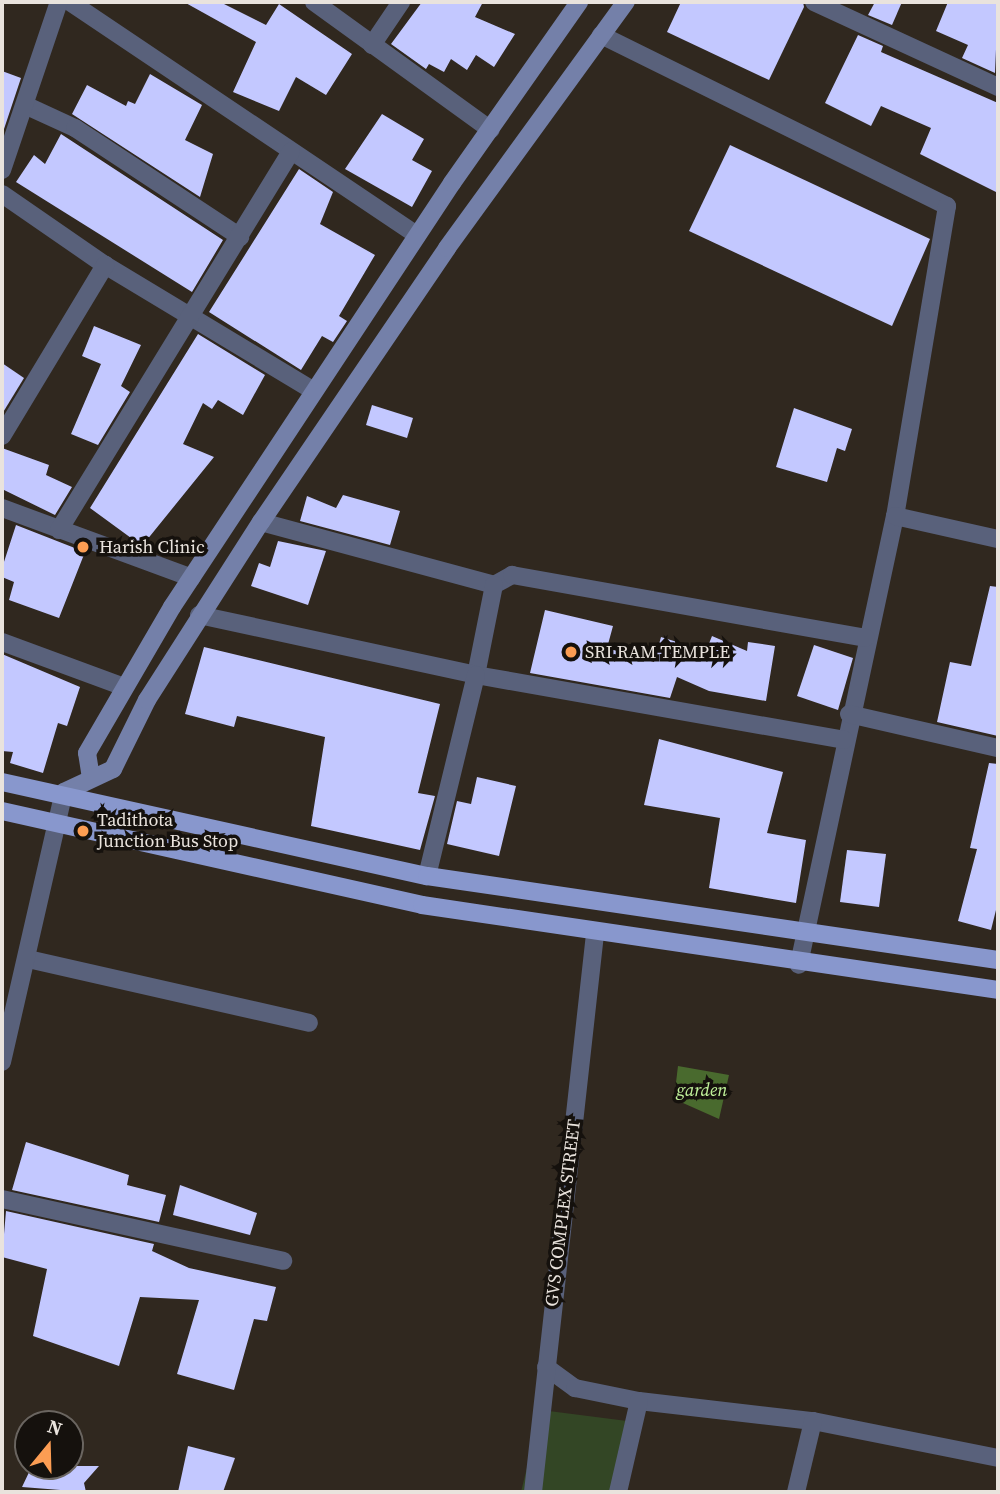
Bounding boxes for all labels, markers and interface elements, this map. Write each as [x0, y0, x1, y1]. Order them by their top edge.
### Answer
place label: Harish Clinic [99, 536, 205, 558]
marker: Harish Clinic [73, 537, 93, 557]
place label: SRI RAM TEMPLE [585, 641, 730, 663]
marker: SRI RAM TEMPLE [563, 644, 579, 660]
place label: Tadithota Junction Bus Stop [97, 810, 238, 852]
marker: Tadithota Junction Bus Stop [75, 823, 91, 839]
park label: garden [677, 1079, 727, 1101]
street label: GVS COMPLEX STREET [541, 1118, 585, 1308]
north arrow [14, 1410, 84, 1480]
text: N [44, 1412, 66, 1442]

